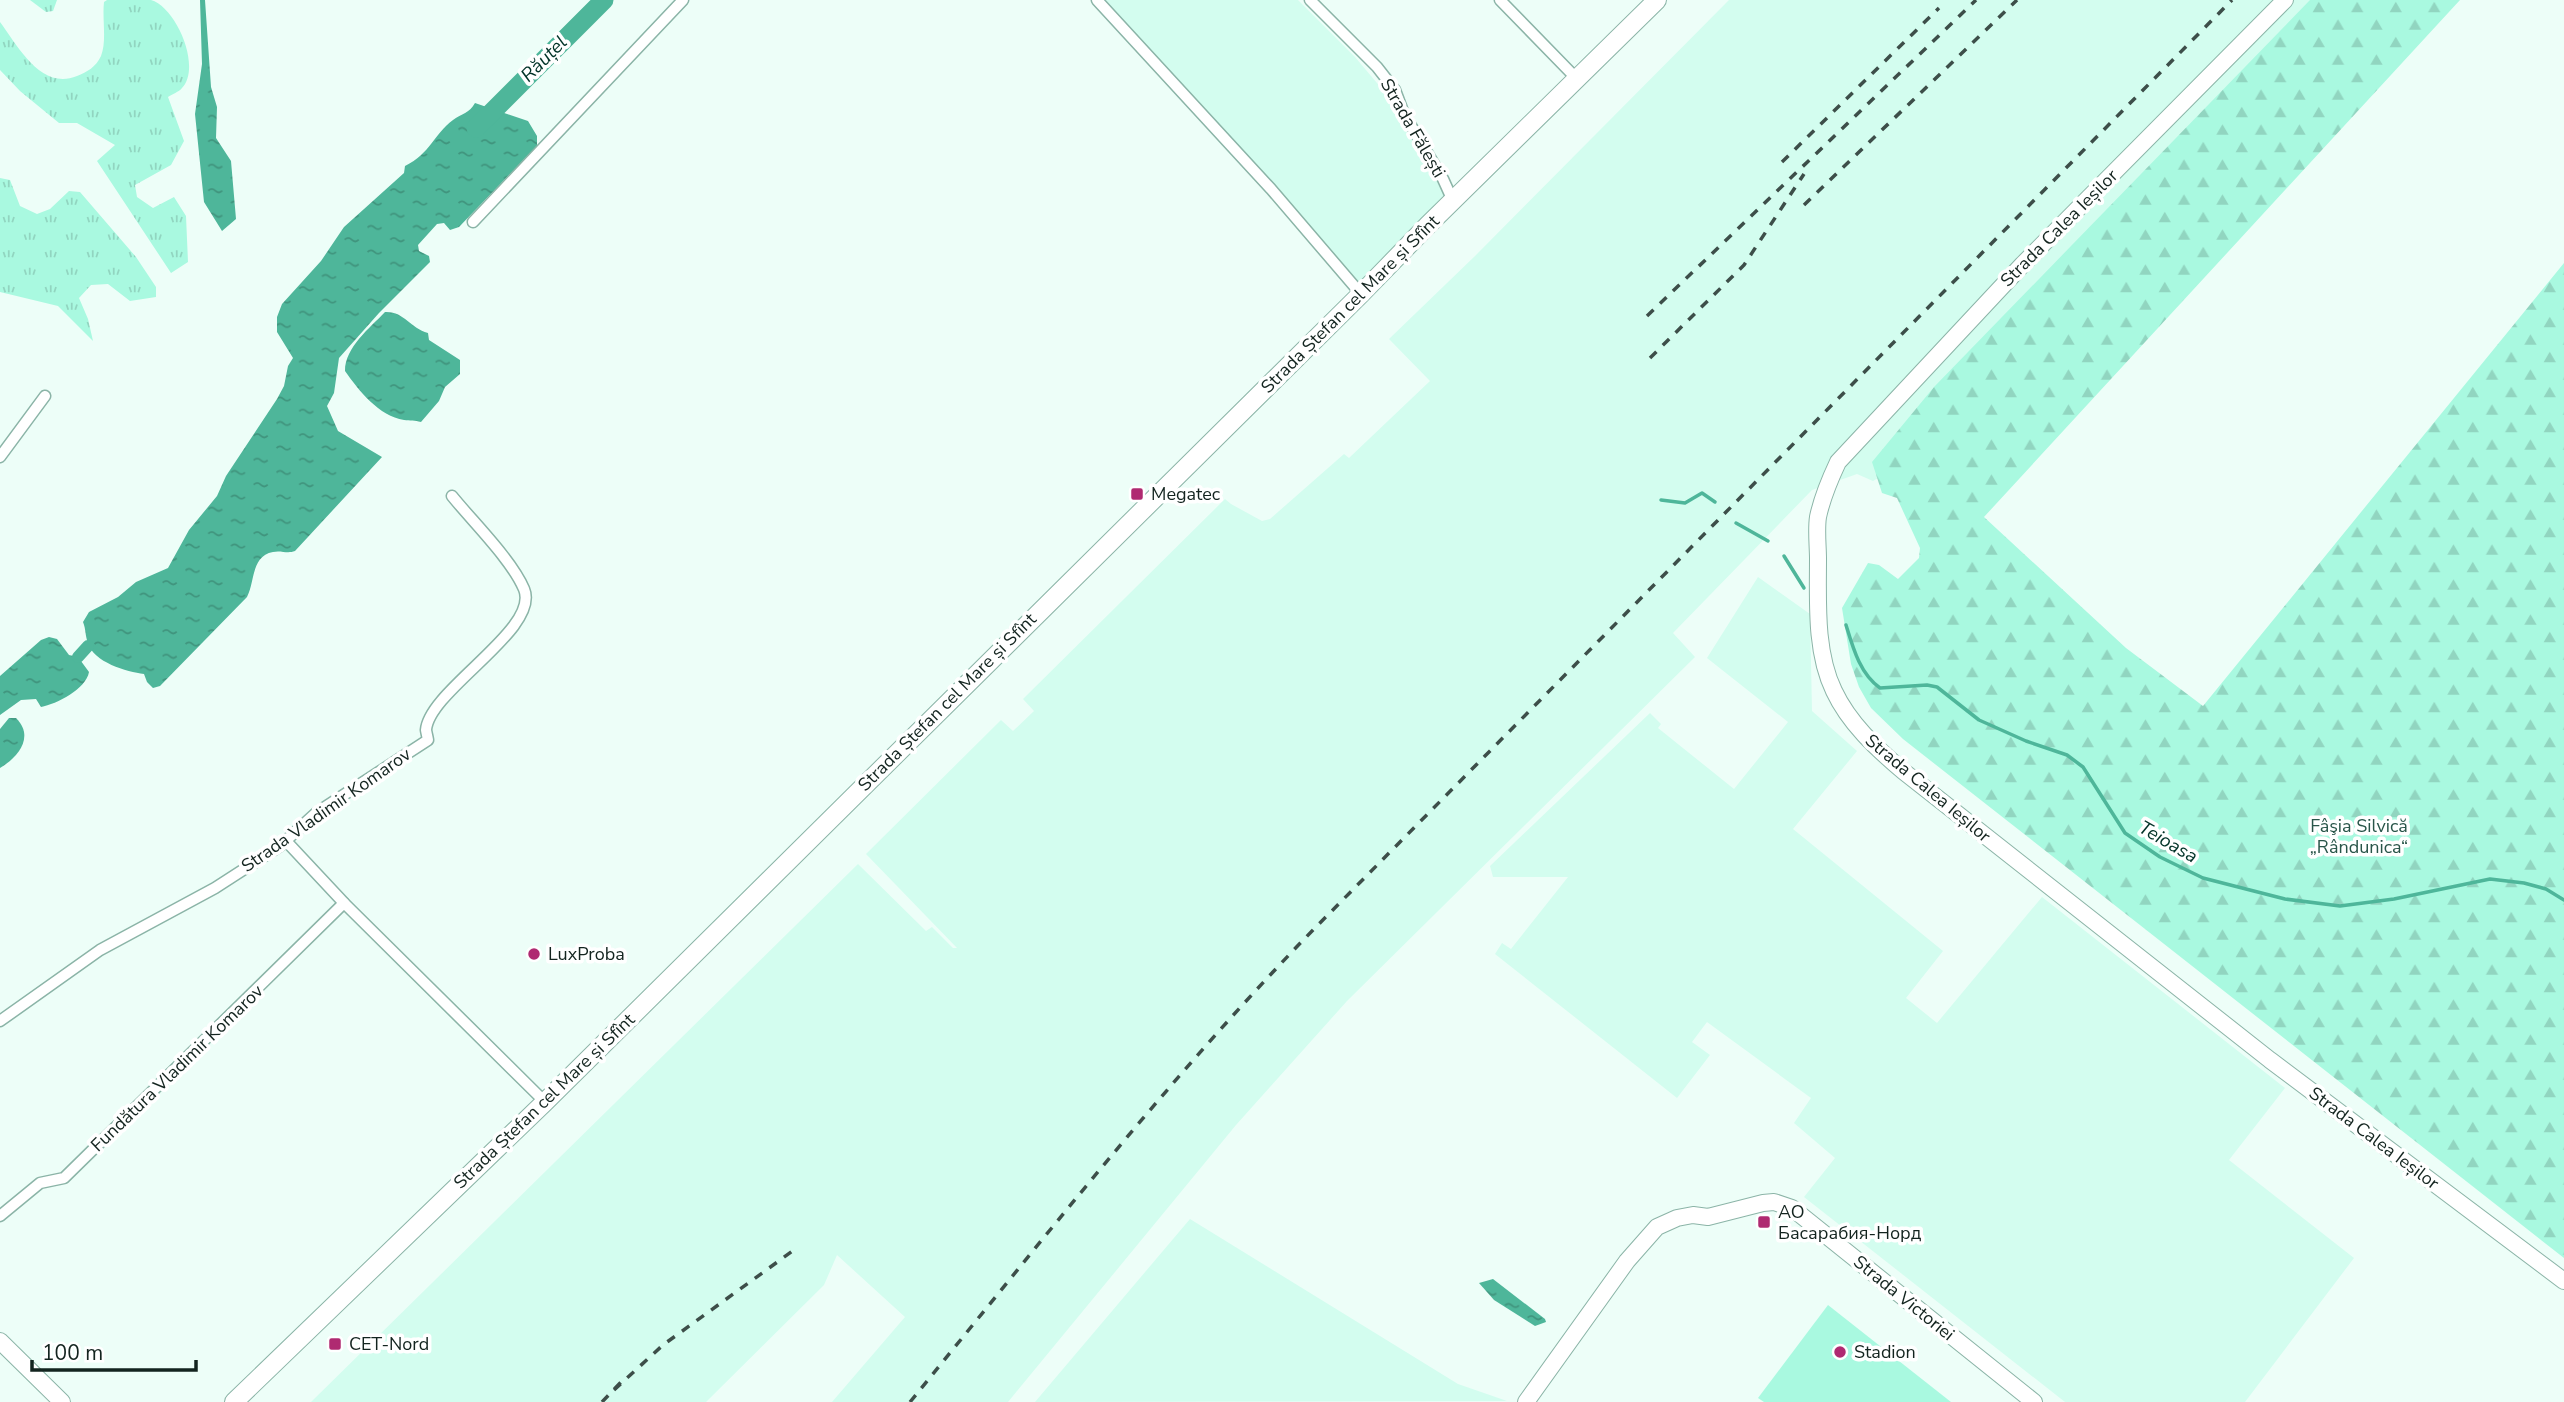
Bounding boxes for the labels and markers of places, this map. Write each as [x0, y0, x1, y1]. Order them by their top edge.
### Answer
place label: Megatec [1151, 482, 1220, 506]
marker: Megatec [1129, 486, 1145, 502]
place label: LuxProba [548, 942, 625, 966]
marker: LuxProba [526, 946, 542, 962]
place label: АО Басарабия-Норд [1778, 1200, 1922, 1245]
marker: АО Басарабия-Норд [1756, 1214, 1772, 1230]
place label: CET-Nord [349, 1332, 429, 1356]
marker: CET-Nord [327, 1336, 343, 1352]
place label: Stadion [1854, 1340, 1916, 1364]
marker: Stadion [1832, 1344, 1848, 1360]

